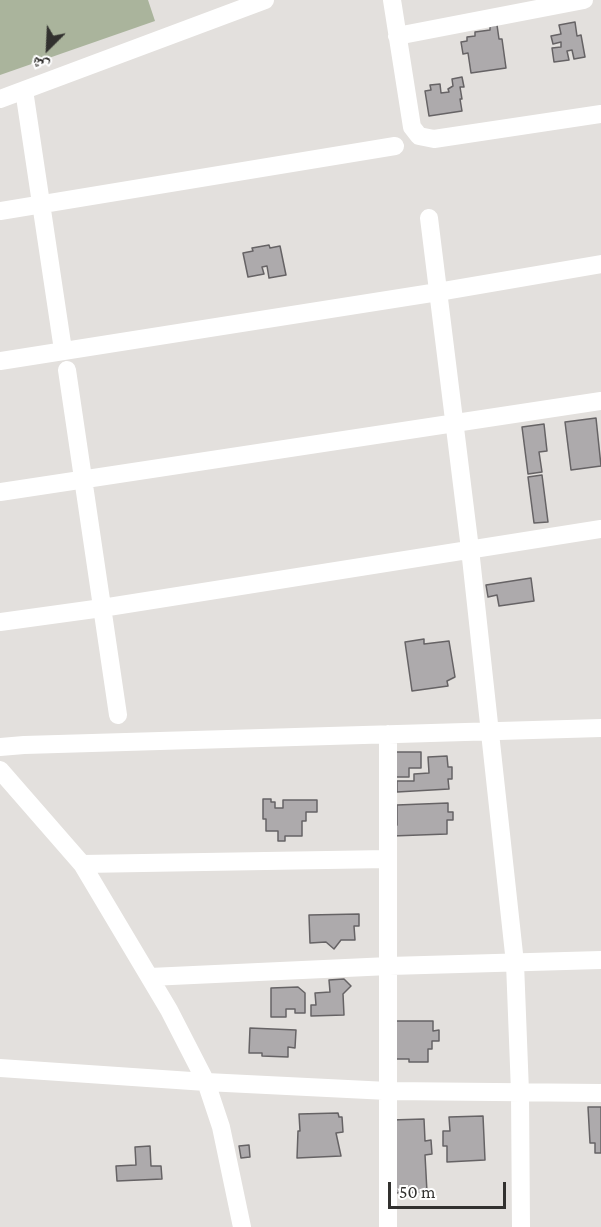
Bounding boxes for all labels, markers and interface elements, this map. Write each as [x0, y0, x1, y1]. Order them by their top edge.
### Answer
north arrow [18, 18, 78, 78]
text: ش [29, 54, 52, 76]
scale bar [391, 1170, 510, 1208]
text: 50 m [399, 1182, 436, 1202]

